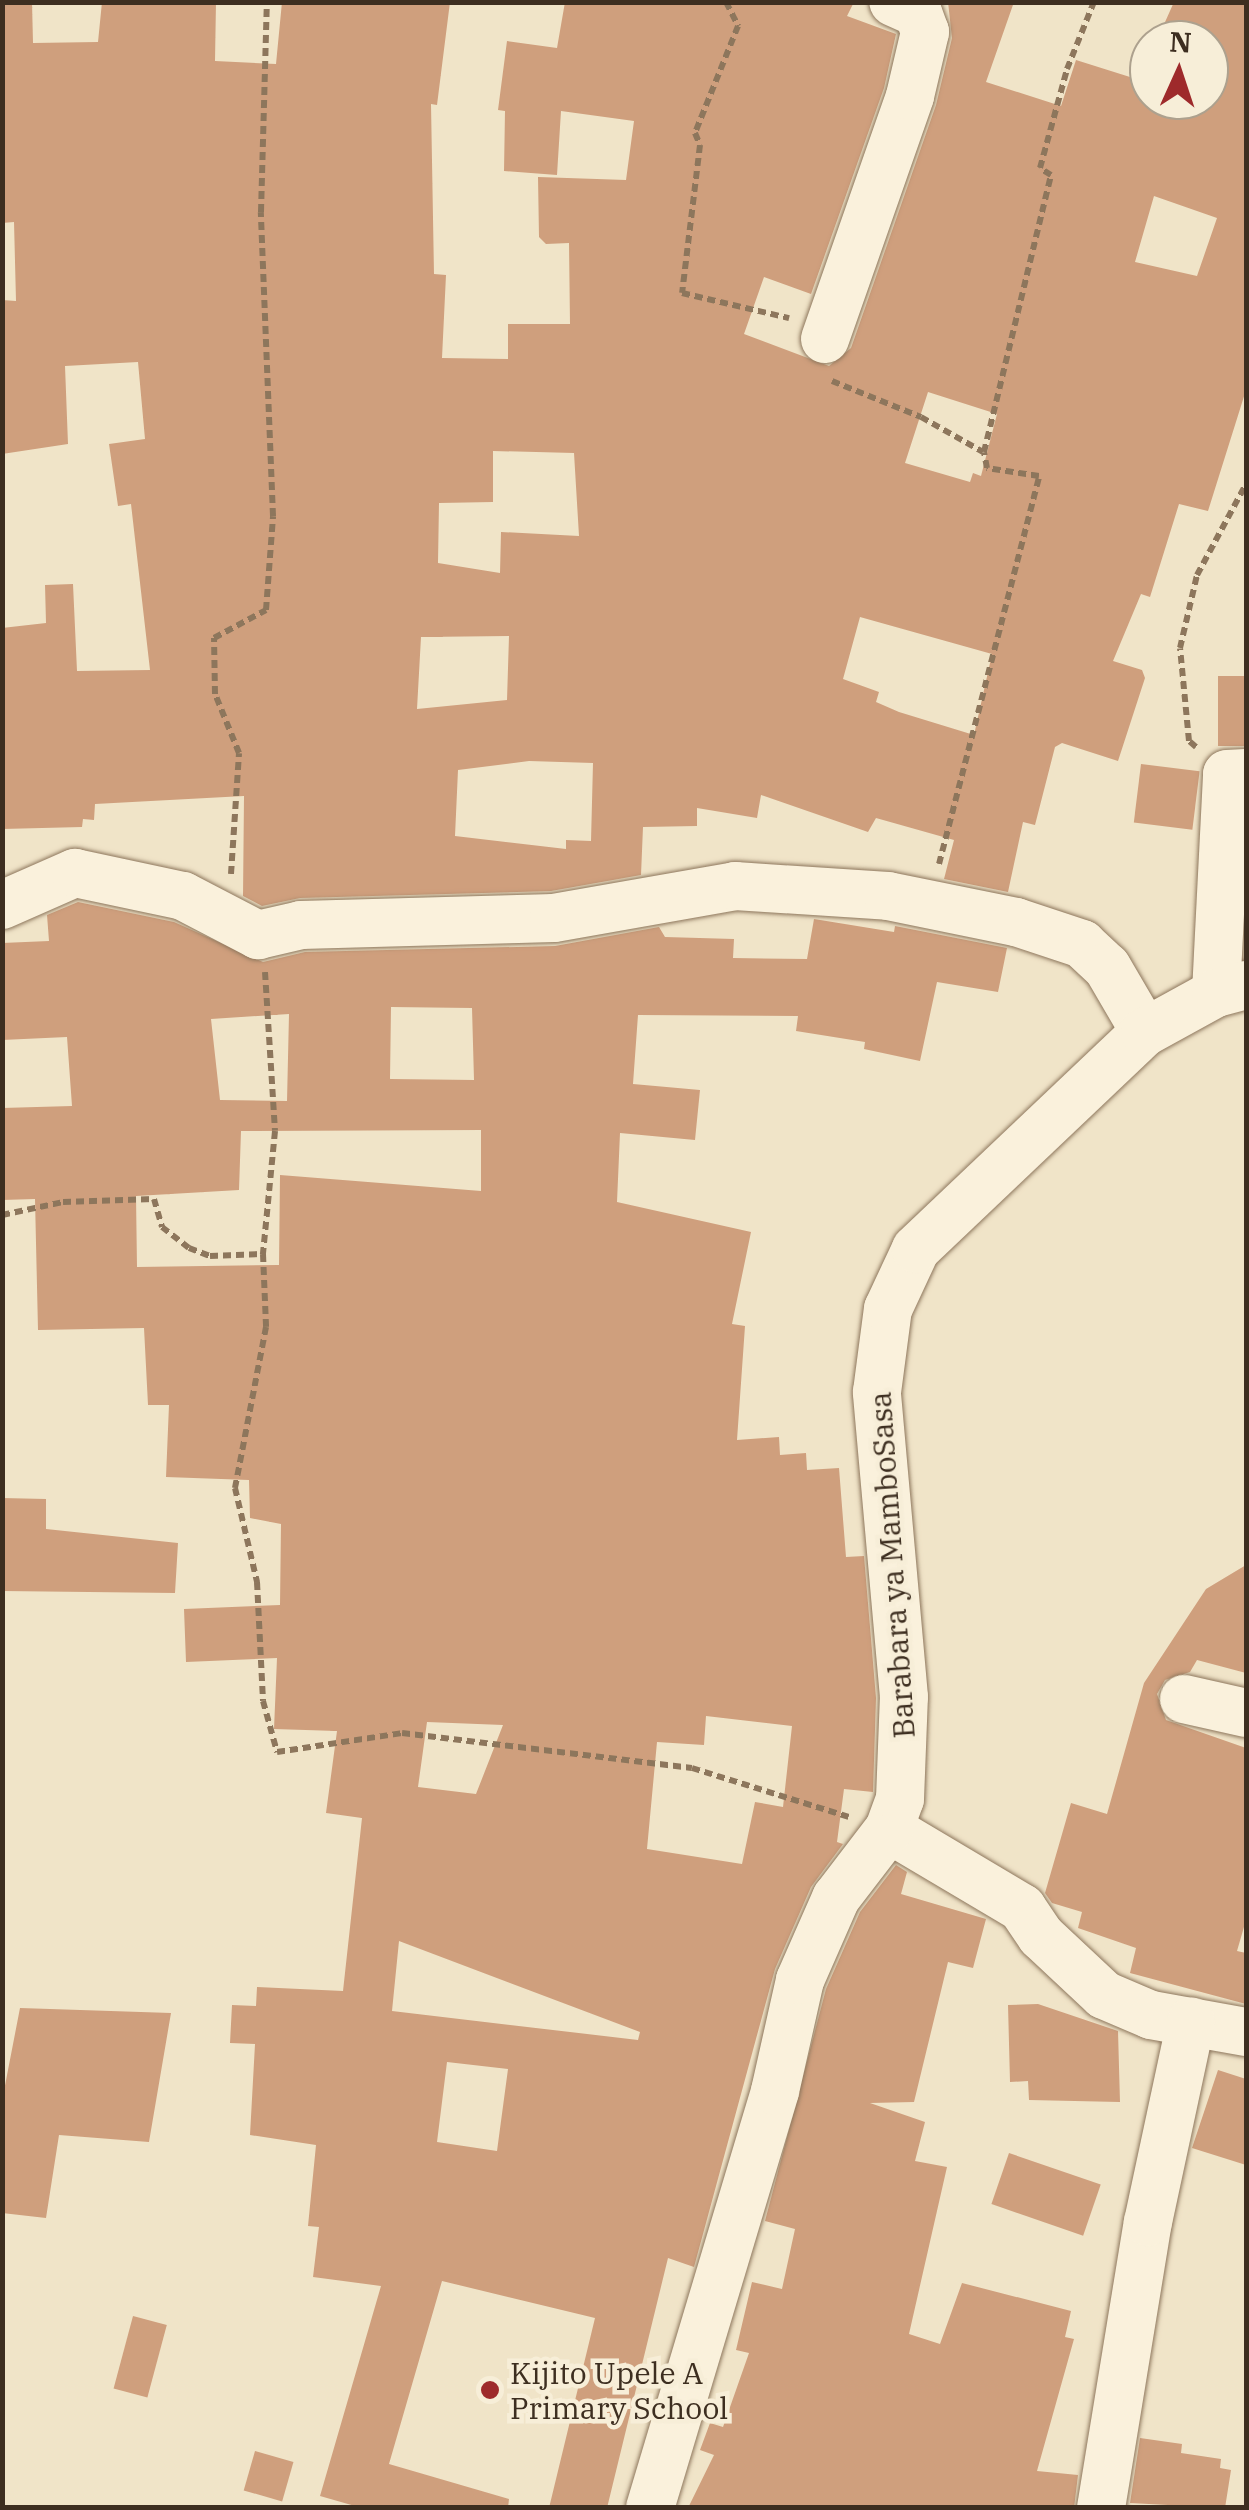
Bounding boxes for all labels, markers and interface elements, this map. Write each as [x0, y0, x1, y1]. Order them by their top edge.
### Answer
north arrow [1129, 20, 1229, 120]
text: N [1168, 22, 1193, 61]
street label: Barabara ya MamboSasa [862, 1390, 922, 1740]
place label: Kijito Upele A Primary School [510, 2355, 728, 2426]
marker: Kijito Upele A Primary School [479, 2379, 501, 2401]

